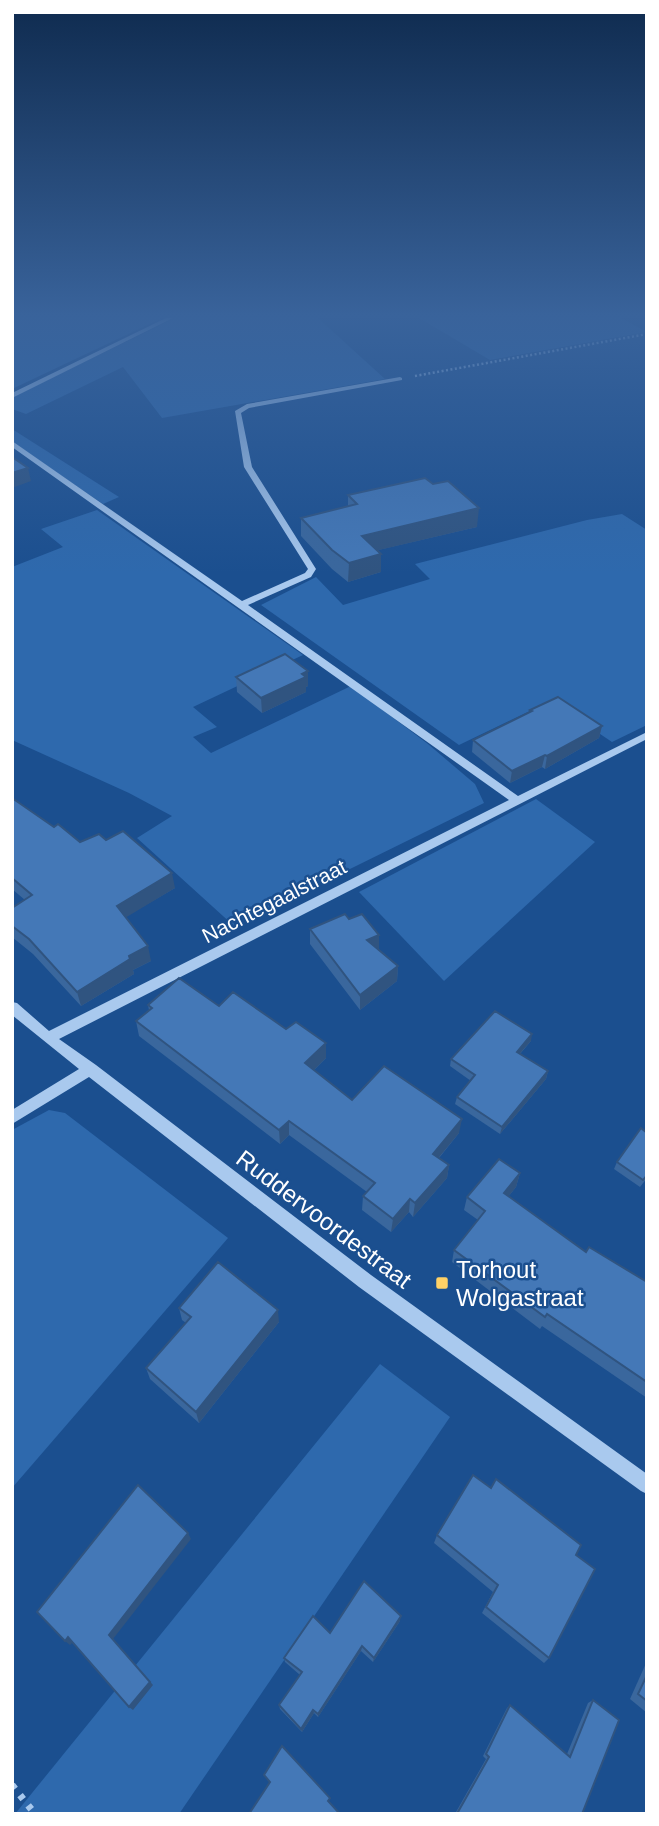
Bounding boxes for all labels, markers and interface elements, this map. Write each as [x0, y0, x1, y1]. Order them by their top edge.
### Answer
street label: Nachtegaalstraat [198, 855, 350, 947]
street label: Ruddervoordestraat [231, 1144, 417, 1294]
place label: Torhout Wolgastraat [456, 1256, 584, 1311]
marker: Torhout Wolgastraat [434, 1275, 450, 1291]

